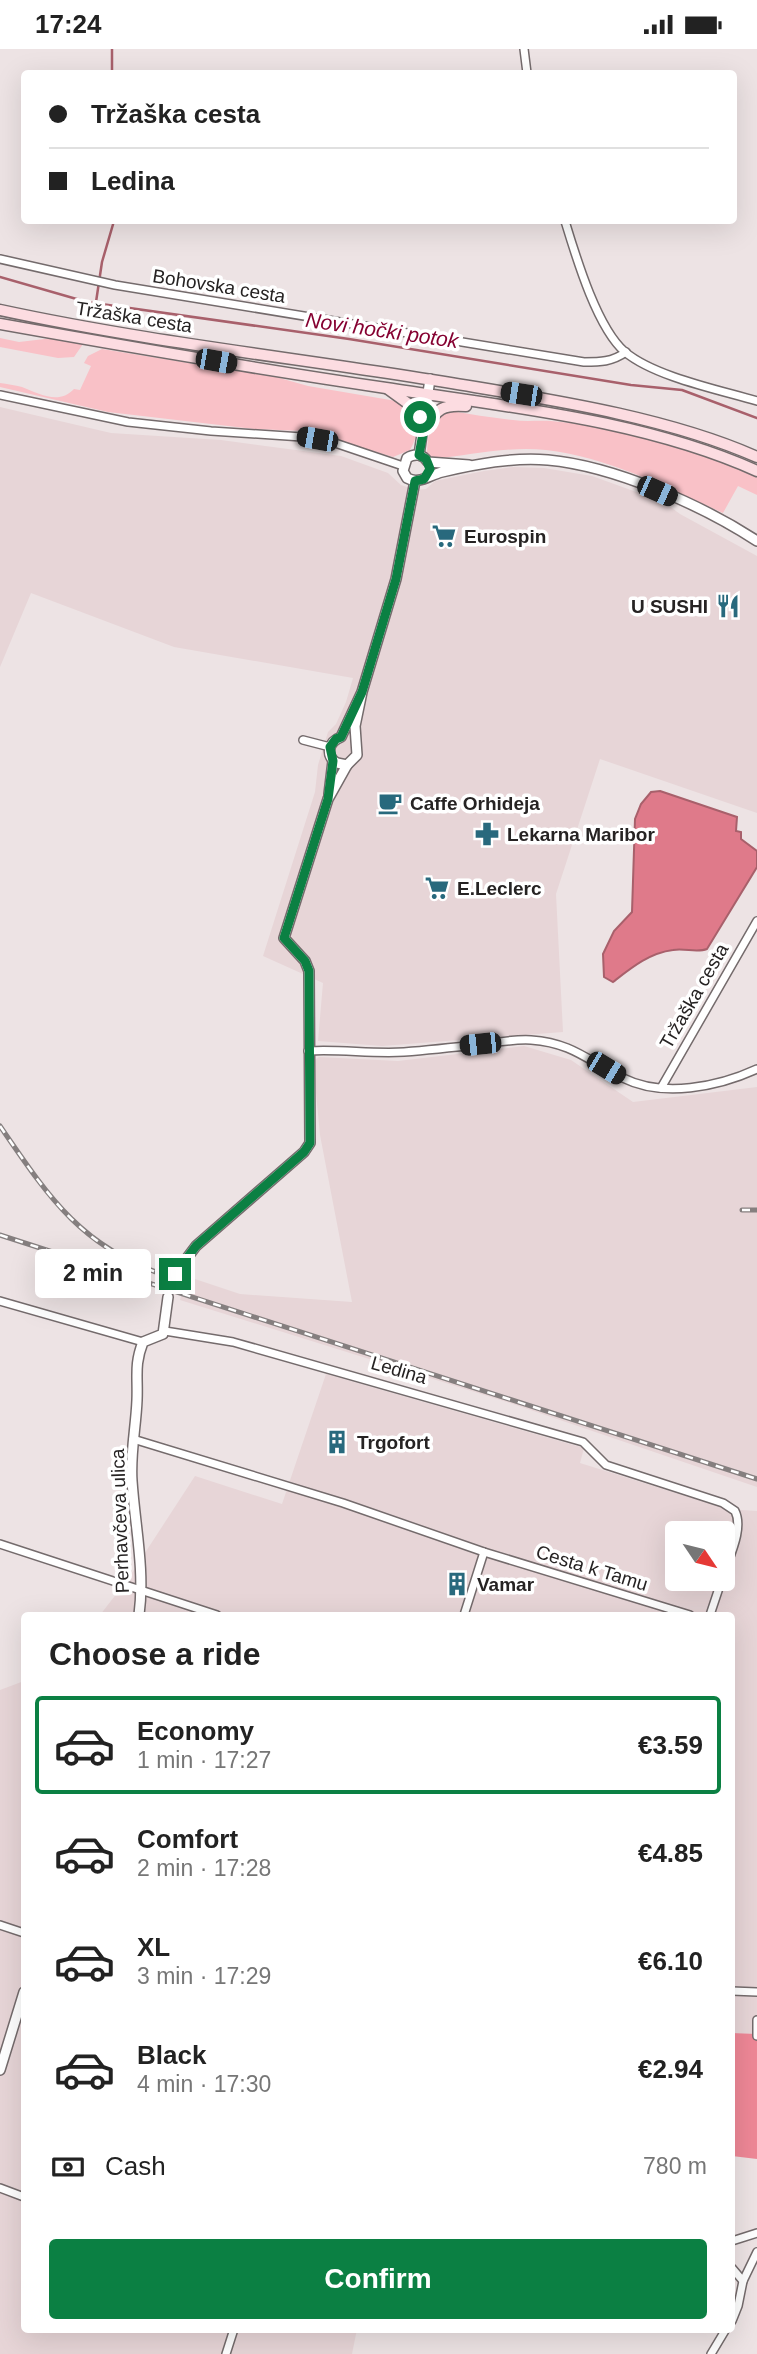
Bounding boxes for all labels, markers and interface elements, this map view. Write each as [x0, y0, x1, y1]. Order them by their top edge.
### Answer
text: 17:24 [35, 9, 102, 39]
text: Tržaška cesta [91, 99, 260, 129]
text: Ledina [91, 166, 175, 196]
street label: Bohovska cesta [151, 265, 287, 307]
street label: Tržaška cesta [74, 297, 194, 337]
water label: Novi hočki potok [304, 308, 461, 352]
car [194, 347, 239, 375]
car [499, 380, 544, 408]
route start [404, 401, 436, 433]
car [295, 425, 340, 453]
car [634, 473, 681, 509]
supermarket icon: Eurospin [430, 522, 458, 550]
place label: Eurospin [464, 526, 546, 547]
restaurant icon: U SUSHI [714, 592, 742, 620]
place label: U SUSHI [631, 596, 708, 617]
cafe icon: Caffe Orhideja [376, 789, 404, 817]
place label: Caffe Orhideja [410, 793, 540, 814]
pharmacy icon: Lekarna Maribor [473, 820, 501, 848]
place label: Lekarna Maribor [507, 824, 655, 845]
supermarket icon: E.Leclerc [423, 874, 451, 902]
place label: E.Leclerc [457, 878, 542, 899]
street label: Tržaška cesta [656, 939, 733, 1052]
car [459, 1031, 502, 1057]
car [583, 1048, 630, 1088]
callout: 2 min [35, 1249, 150, 1299]
route end [159, 1258, 191, 1290]
text: 2 min [63, 1260, 123, 1286]
street label: Ledina [369, 1352, 430, 1388]
building icon: Trgofort [323, 1428, 351, 1456]
place label: Trgofort [357, 1432, 430, 1453]
street label: Perhavčeva ulica [107, 1448, 133, 1594]
north arrow [665, 1521, 735, 1591]
map controls [665, 1521, 735, 1591]
street label: Cesta k Tamu [534, 1541, 650, 1595]
building icon: Vamar [443, 1570, 471, 1598]
place label: Vamar [477, 1574, 535, 1595]
text: Choose a ride [49, 1636, 261, 1672]
icon: car [53, 1714, 116, 1777]
text: Economy [137, 1716, 254, 1746]
text: €3.59 [638, 1730, 703, 1760]
text: 1 min · 17:27 [137, 1747, 271, 1773]
icon: car [53, 1822, 116, 1885]
text: Comfort [137, 1824, 238, 1854]
text: €4.85 [638, 1838, 703, 1868]
text: 2 min · 17:28 [137, 1855, 271, 1881]
icon: car [53, 1930, 116, 1993]
text: XL [137, 1932, 170, 1962]
text: €6.10 [638, 1946, 703, 1976]
text: 3 min · 17:29 [137, 1963, 271, 1989]
icon: car [53, 2038, 116, 2101]
text: Black [137, 2040, 206, 2070]
text: €2.94 [638, 2054, 703, 2084]
text: 4 min · 17:30 [137, 2071, 271, 2097]
icon: cash [49, 2148, 87, 2186]
text: Cash [105, 2151, 166, 2181]
text: 780 m [643, 2153, 707, 2179]
button: Confirm [49, 2239, 707, 2319]

